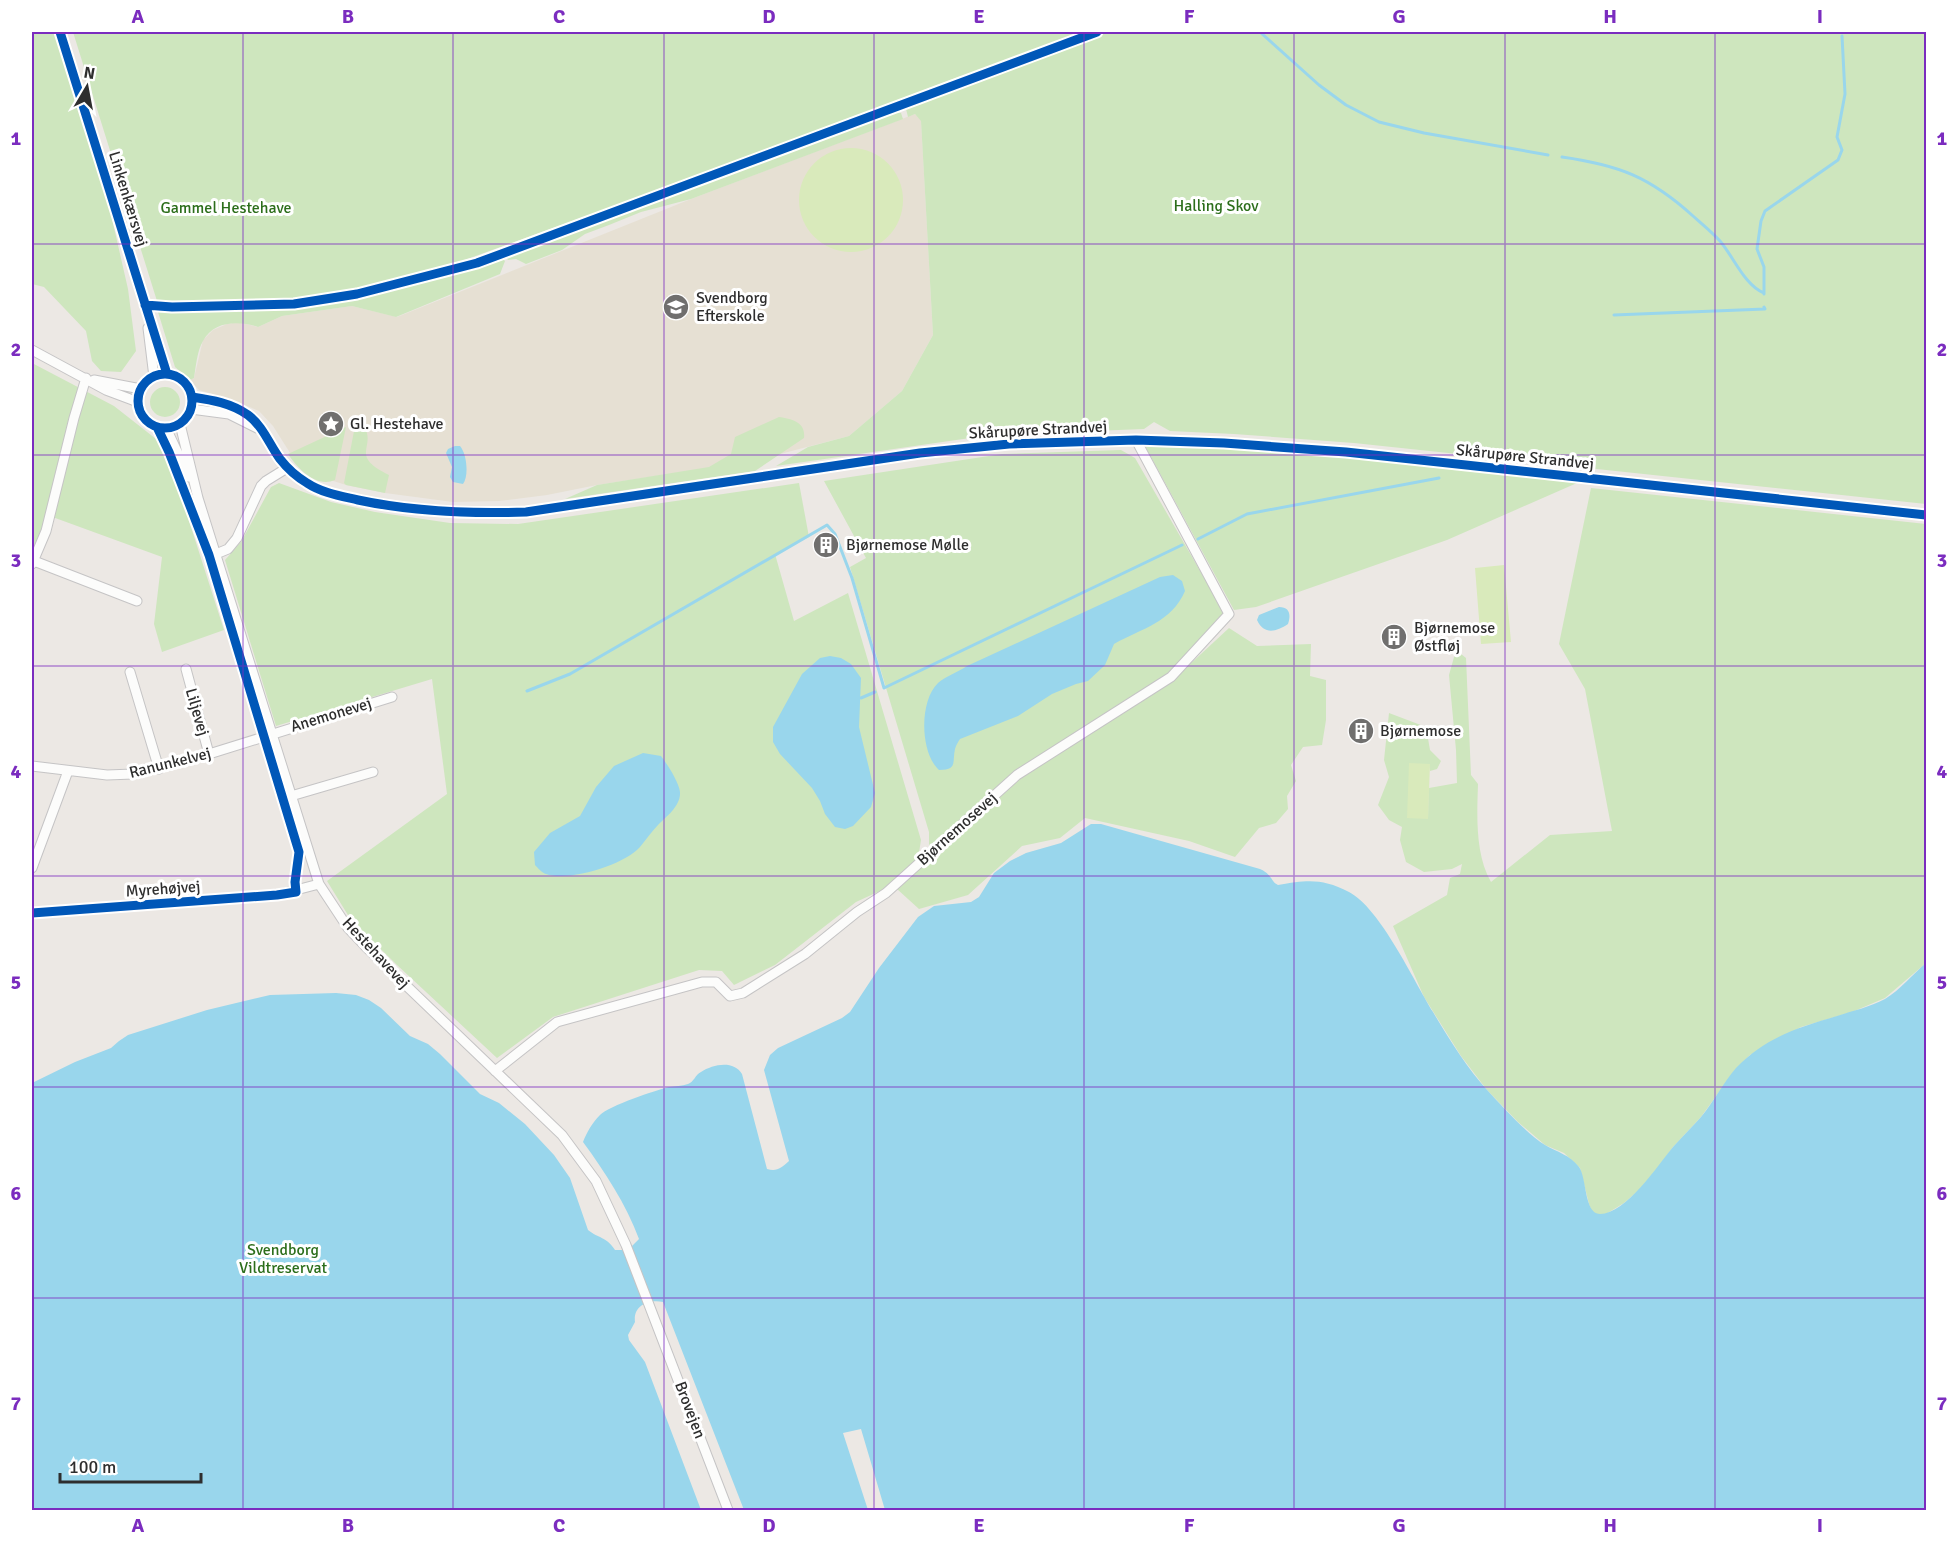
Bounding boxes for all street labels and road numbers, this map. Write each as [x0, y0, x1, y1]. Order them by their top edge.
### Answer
street label: Linkenkærsvej [104, 149, 152, 249]
street label: Skårupøre Strandvej [968, 416, 1108, 444]
street label: Skårupøre Strandvej [1455, 440, 1595, 474]
street label: Liljevej [181, 686, 213, 738]
street label: Anemonevej [288, 693, 374, 737]
street label: Ranunkelvej [127, 743, 213, 783]
street label: Bjørnemosevej [913, 788, 1001, 870]
street label: Myrehøjvej [125, 876, 201, 902]
street label: Hestehavevej [338, 913, 414, 993]
street label: Brovejen [670, 1379, 710, 1441]

